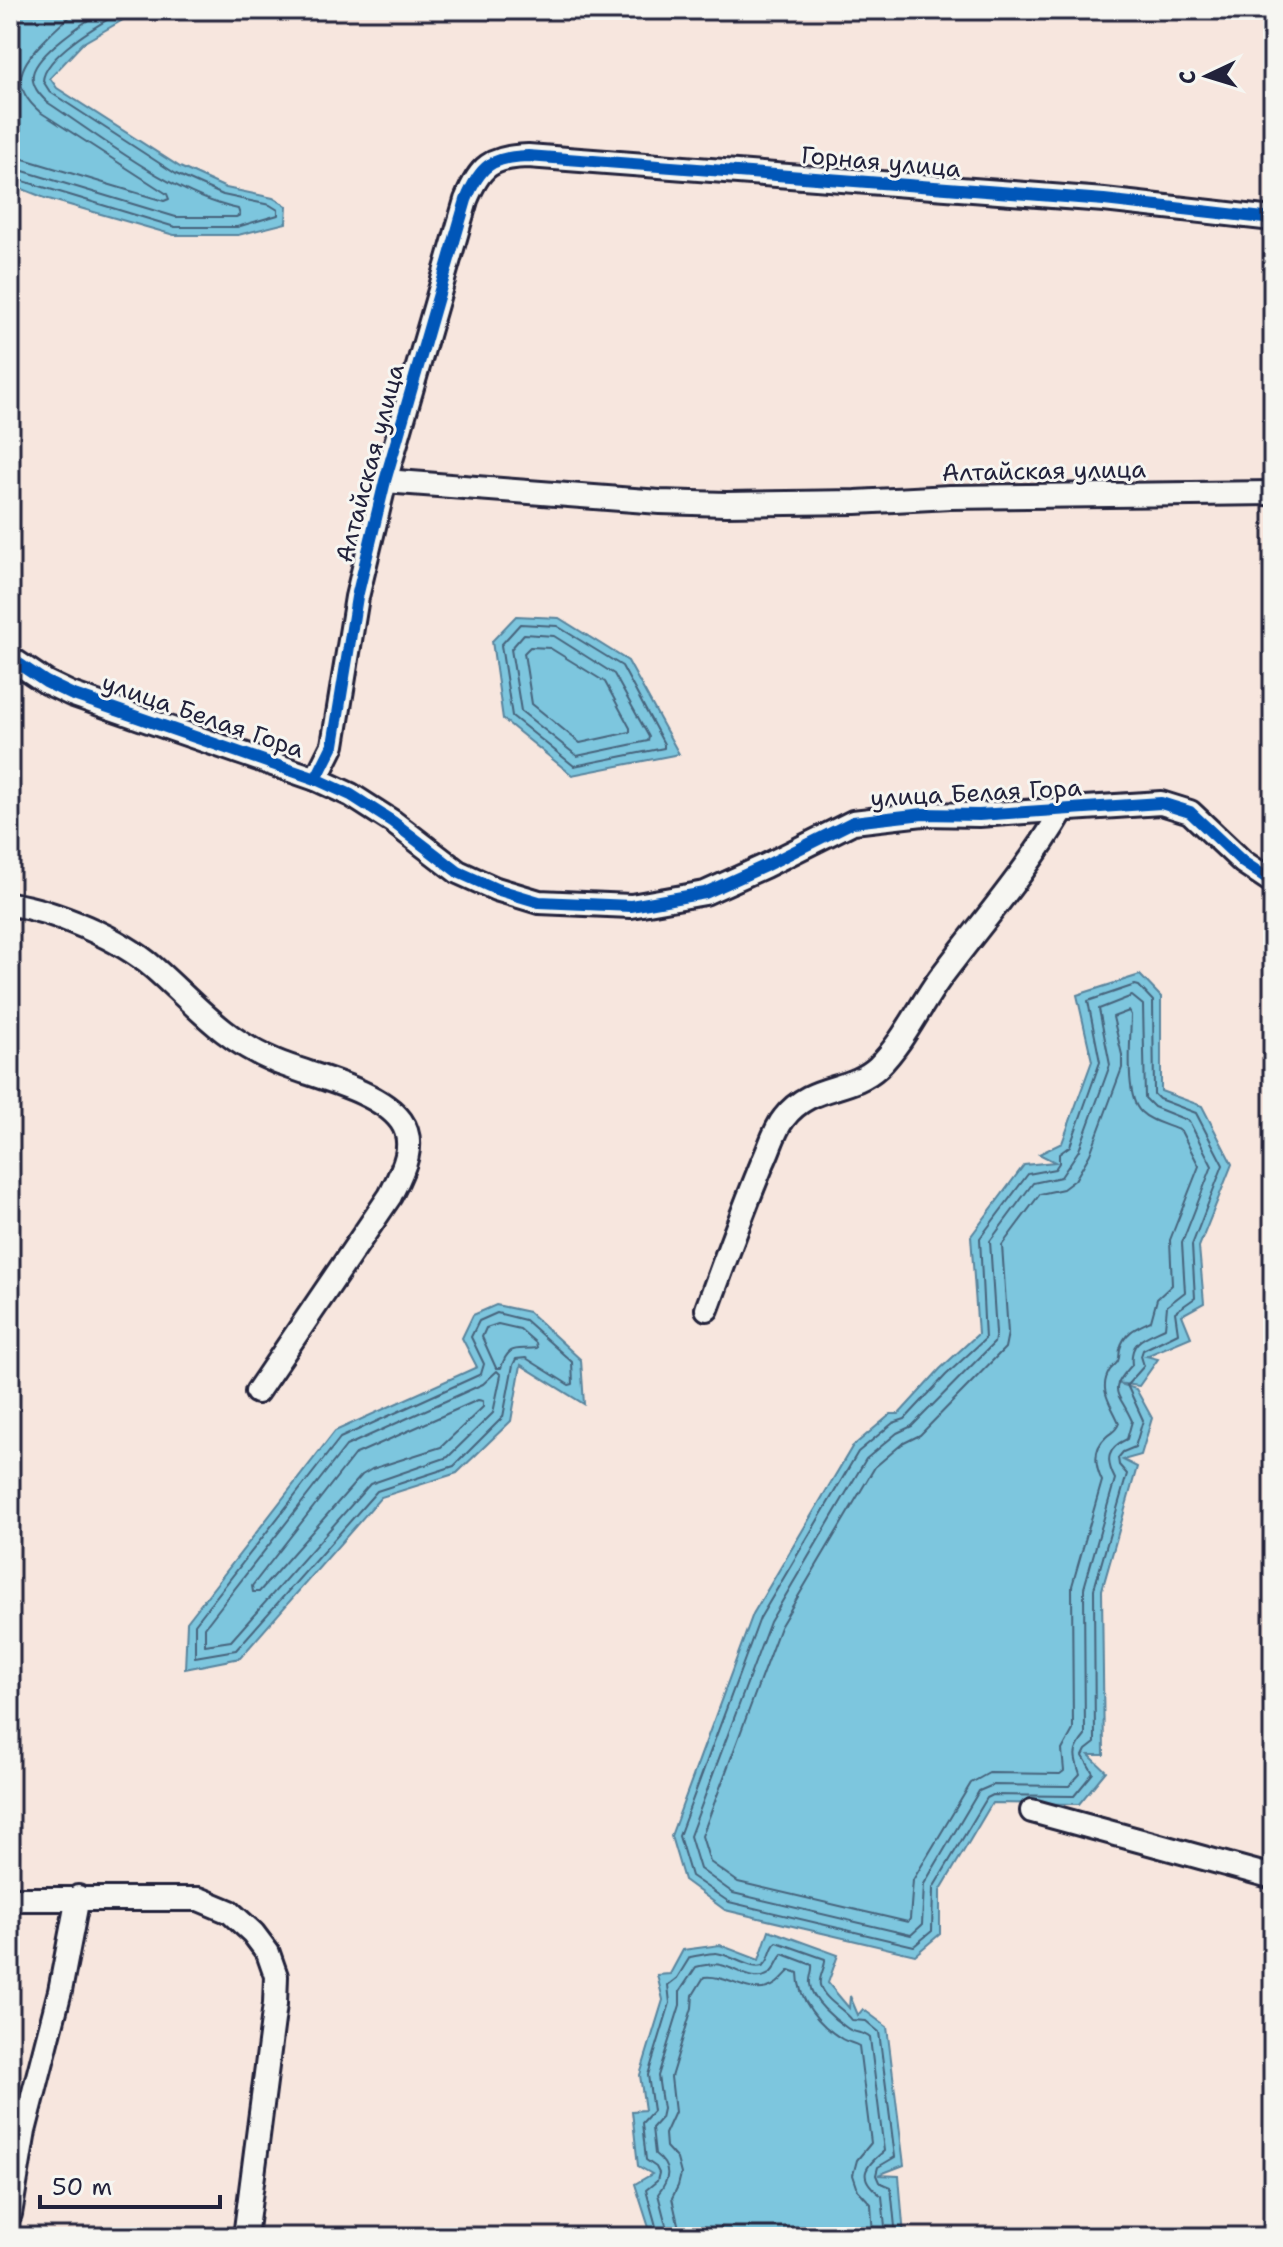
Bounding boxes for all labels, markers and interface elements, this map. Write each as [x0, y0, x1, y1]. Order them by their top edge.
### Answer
north arrow [1167, 36, 1247, 116]
text: С [1173, 70, 1202, 85]
street label: Горная улица [800, 139, 962, 185]
street label: Алтайская улица [328, 360, 412, 566]
street label: Алтайская улица [942, 453, 1146, 489]
street label: улица Белая Гора [98, 666, 308, 766]
street label: улица Белая Гора [869, 771, 1083, 815]
scale bar [40, 2159, 220, 2209]
text: 50 m [52, 2171, 112, 2203]

